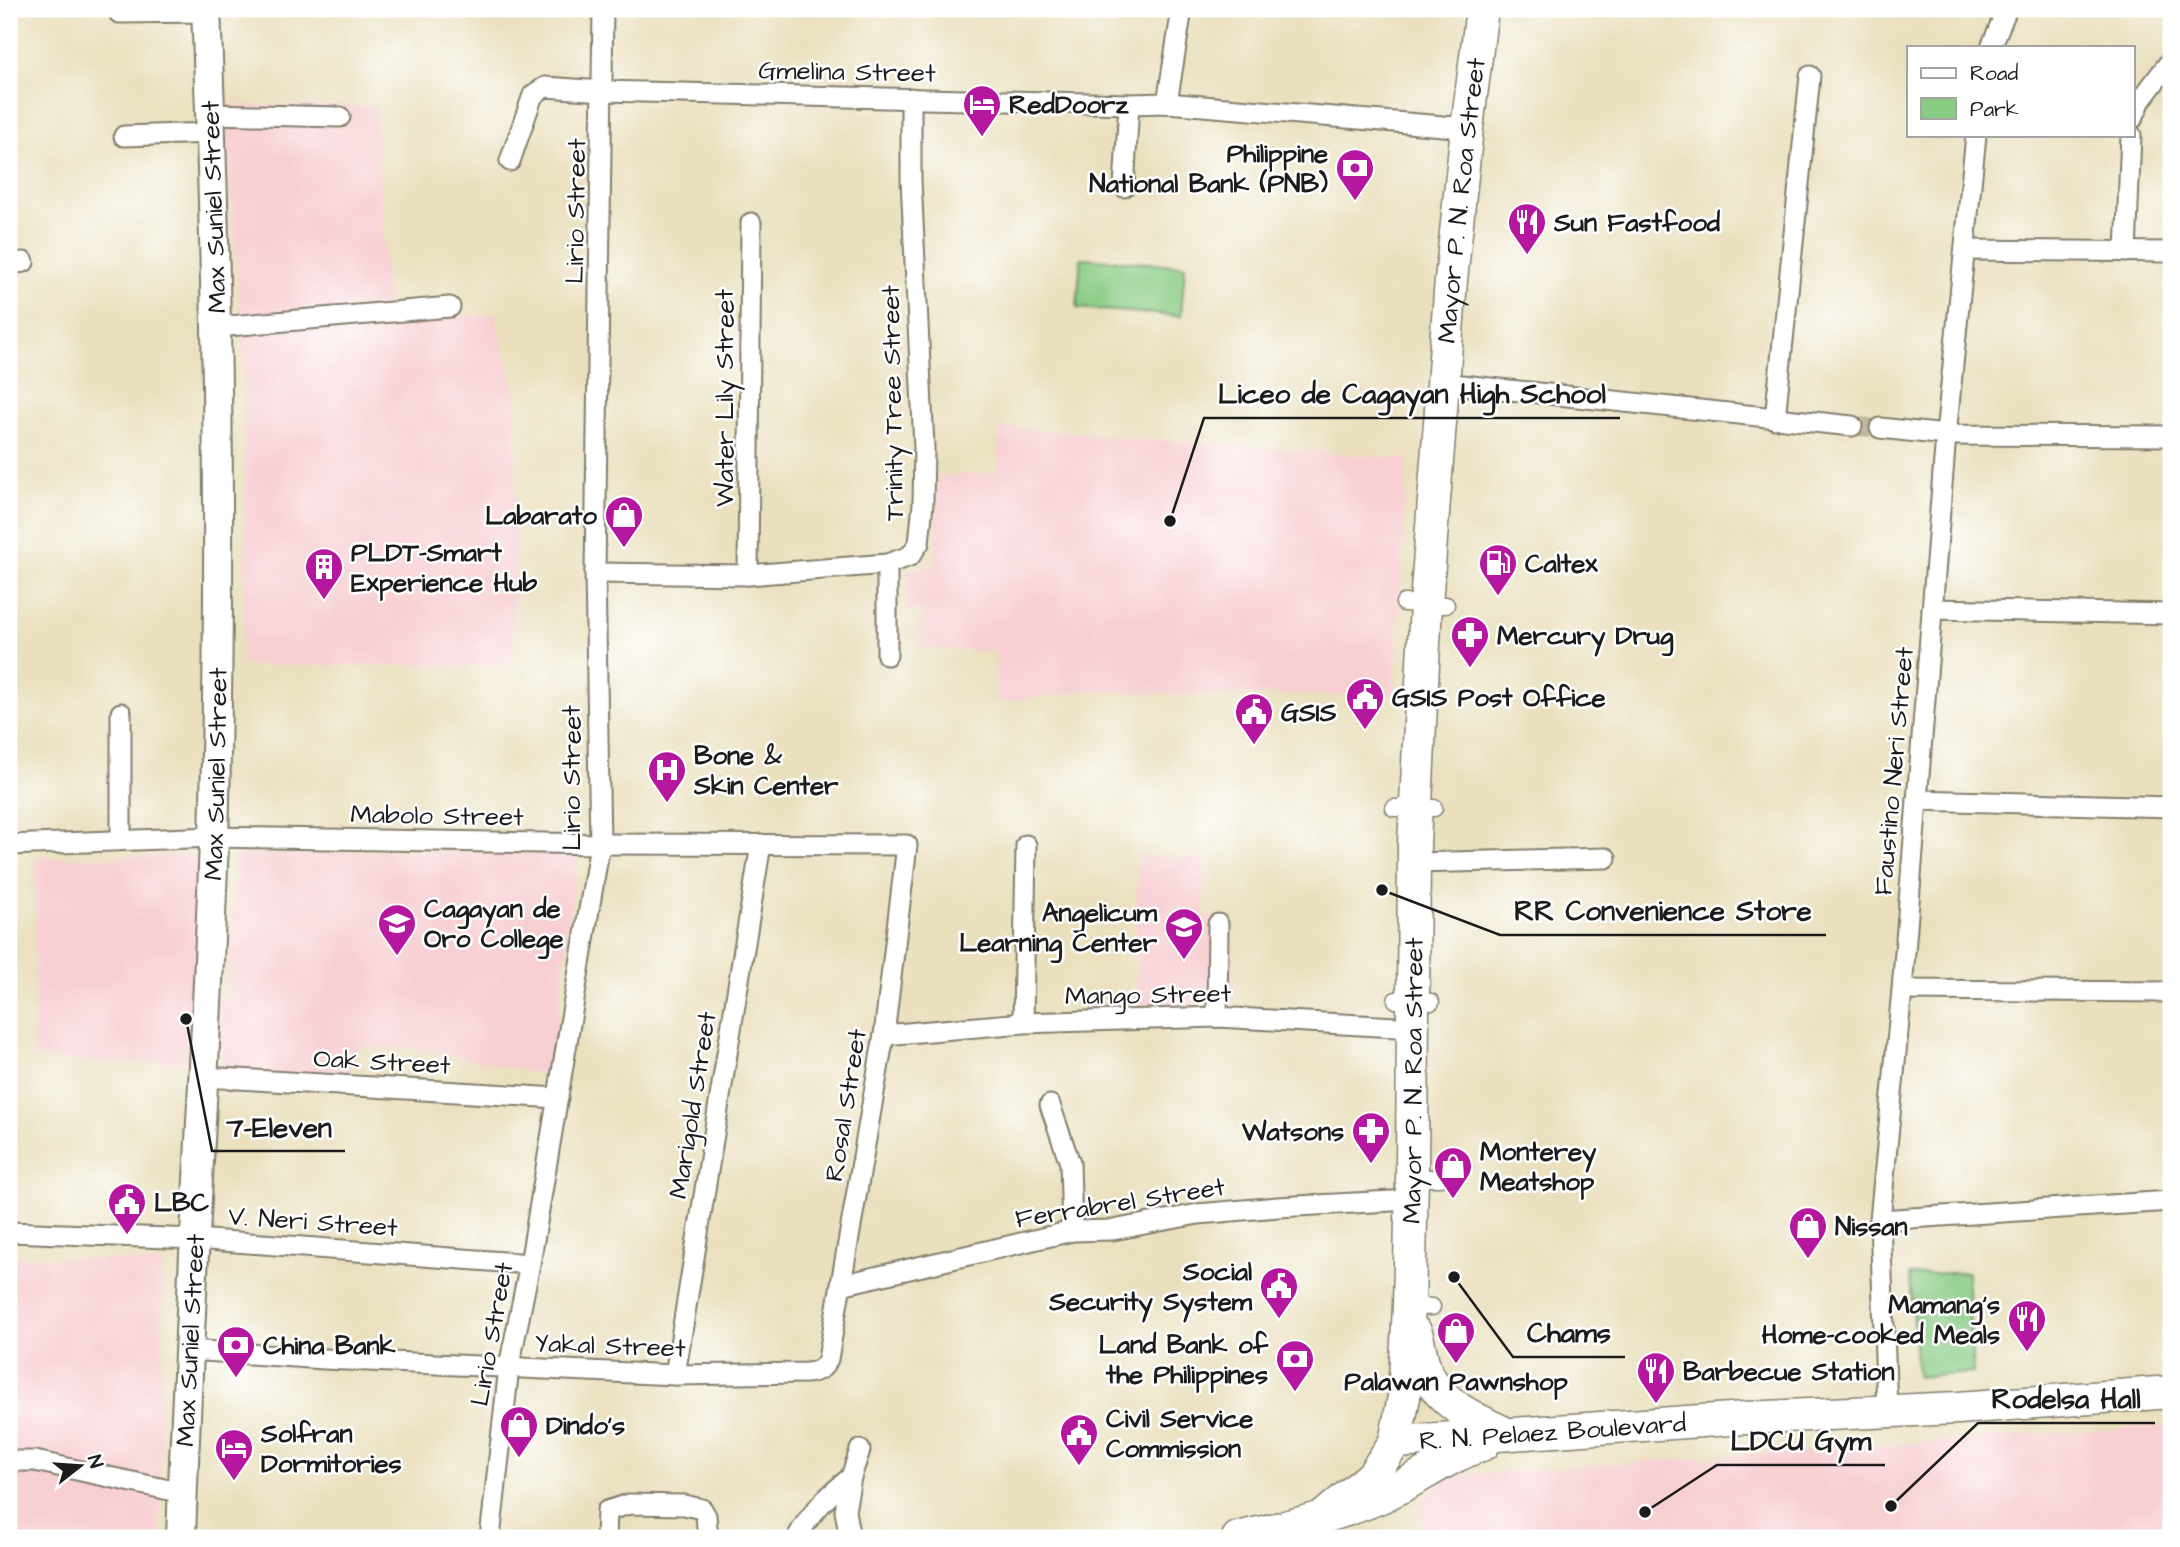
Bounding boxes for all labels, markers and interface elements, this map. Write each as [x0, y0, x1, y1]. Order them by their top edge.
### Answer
legend [1907, 46, 2134, 136]
street label: Gmelina Street [758, 52, 936, 92]
street label: Mayor P. N. Roa Street [1429, 55, 1495, 344]
text: Road [1970, 59, 2018, 88]
hotel icon: RedDoorz [961, 83, 1003, 138]
place label: RedDoorz [1009, 87, 1129, 123]
text: Park [1970, 95, 2019, 124]
street label: Max Suniel Street [192, 99, 236, 314]
place label: Philippine National Bank (PNB) [1089, 136, 1328, 202]
street label: Lirio Street [557, 137, 595, 284]
bank icon: Philippine National Bank (PNB) [1334, 147, 1376, 202]
restaurant icon: Sun Fastfood [1506, 201, 1548, 256]
place label: Sun Fastfood [1553, 205, 1721, 241]
street label: Trinity Tree Street [873, 284, 915, 521]
street label: Water Lily Street [707, 289, 745, 507]
callout: Liceo de Cagayan High School [1204, 369, 1620, 418]
text: Liceo de Cagayan High School [1218, 375, 1606, 417]
shop icon: Labarato [603, 494, 645, 549]
place label: Labarato [485, 498, 597, 534]
place label: PLDT-Smart Experience Hub [351, 535, 537, 601]
fuel station icon: Caltex [1477, 542, 1519, 597]
building icon: PLDT-Smart Experience Hub [303, 546, 345, 601]
place label: Caltex [1525, 546, 1598, 582]
pharmacy icon: Mercury Drug [1449, 614, 1491, 669]
place label: Mercury Drug [1497, 618, 1674, 657]
street label: Faustino Neri Street [1865, 645, 1923, 897]
street label: Max Suniel Street [196, 667, 236, 881]
public building icon: GSIS Post Office [1344, 676, 1386, 731]
place label: GSIS Post Office [1392, 680, 1606, 716]
public building icon: GSIS [1233, 691, 1275, 746]
place label: GSIS [1281, 695, 1337, 731]
street label: Lirio Street [554, 705, 590, 851]
place label: Bone & Skin Center [693, 738, 839, 804]
hospital icon: Bone & Skin Center [646, 749, 688, 804]
street label: Mabolo Street [350, 796, 524, 836]
callout: RR Convenience Store [1500, 886, 1826, 935]
place label: Cagayan de Oro College [424, 891, 564, 960]
text: RR Convenience Store [1514, 892, 1812, 931]
place label: Angelicum Learning Center [959, 895, 1158, 964]
school or university icon: Cagayan de Oro College [376, 902, 418, 957]
school or university icon: Angelicum Learning Center [1163, 906, 1205, 961]
street label: Mayor P. N. Roa Street [1394, 937, 1433, 1224]
street label: Mango Street [1065, 976, 1232, 1016]
street label: Marigold Street [660, 1008, 728, 1202]
street label: Rosal Street [816, 1026, 876, 1184]
street label: Oak Street [312, 1040, 452, 1084]
callout: 7-Eleven [212, 1102, 345, 1151]
text: 7-Eleven [225, 1109, 332, 1148]
pharmacy icon: Watsons [1350, 1110, 1392, 1165]
place label: Watsons [1241, 1114, 1344, 1150]
place label: Monterey Meatshop [1480, 1134, 1597, 1200]
shop icon: Monterey Meatshop [1432, 1145, 1474, 1200]
street label: Ferrabrel Street [1013, 1169, 1228, 1237]
public building icon: LBC [106, 1181, 148, 1236]
place label: LBC [154, 1185, 209, 1221]
street label: V. Neri Street [227, 1198, 399, 1246]
shop icon: Nissan [1787, 1205, 1829, 1260]
place label: Nissan [1835, 1209, 1908, 1245]
street label: Max Suniel Street [168, 1232, 214, 1447]
place label: Social Security System [1048, 1254, 1253, 1323]
street label: Lirio Street [462, 1259, 522, 1409]
public building icon: Social Security System [1258, 1265, 1300, 1320]
place label: Mamang's Home-cooked Meals [1762, 1287, 2000, 1353]
restaurant icon: Mamang's Home-cooked Meals [2006, 1298, 2048, 1353]
callout: Chams [1513, 1308, 1625, 1357]
shop icon: Palawan Pawnshop [1435, 1310, 1477, 1365]
text: Chams [1527, 1314, 1611, 1353]
bank icon: China Bank [215, 1324, 257, 1379]
street label: Yakal Street [534, 1325, 687, 1367]
place label: Land Bank of the Philippines [1099, 1327, 1269, 1393]
place label: China Bank [263, 1328, 397, 1364]
bank icon: Land Bank of the Philippines [1274, 1338, 1316, 1393]
restaurant icon: Barbecue Station [1635, 1350, 1677, 1405]
place label: Barbecue Station [1683, 1354, 1894, 1390]
place label: Palawan Pawnshop [1344, 1364, 1568, 1400]
callout: Rodelsa Hall [1978, 1374, 2155, 1423]
text: Rodelsa Hall [1991, 1380, 2141, 1419]
place label: Civil Service Commission [1106, 1401, 1253, 1467]
shop icon: Dindo's [498, 1404, 540, 1459]
street label: R. N. Pelaez Boulevard [1418, 1405, 1687, 1459]
place label: Dindo's [546, 1408, 625, 1444]
public building icon: Civil Service Commission [1058, 1412, 1100, 1467]
place label: Solfran Dormitories [260, 1416, 402, 1482]
callout: LDCU Gym [1717, 1416, 1885, 1465]
text: LDCU Gym [1731, 1422, 1873, 1464]
hotel icon: Solfran Dormitories [213, 1427, 255, 1482]
north arrow [46, 1432, 116, 1502]
text: N [80, 1452, 109, 1471]

